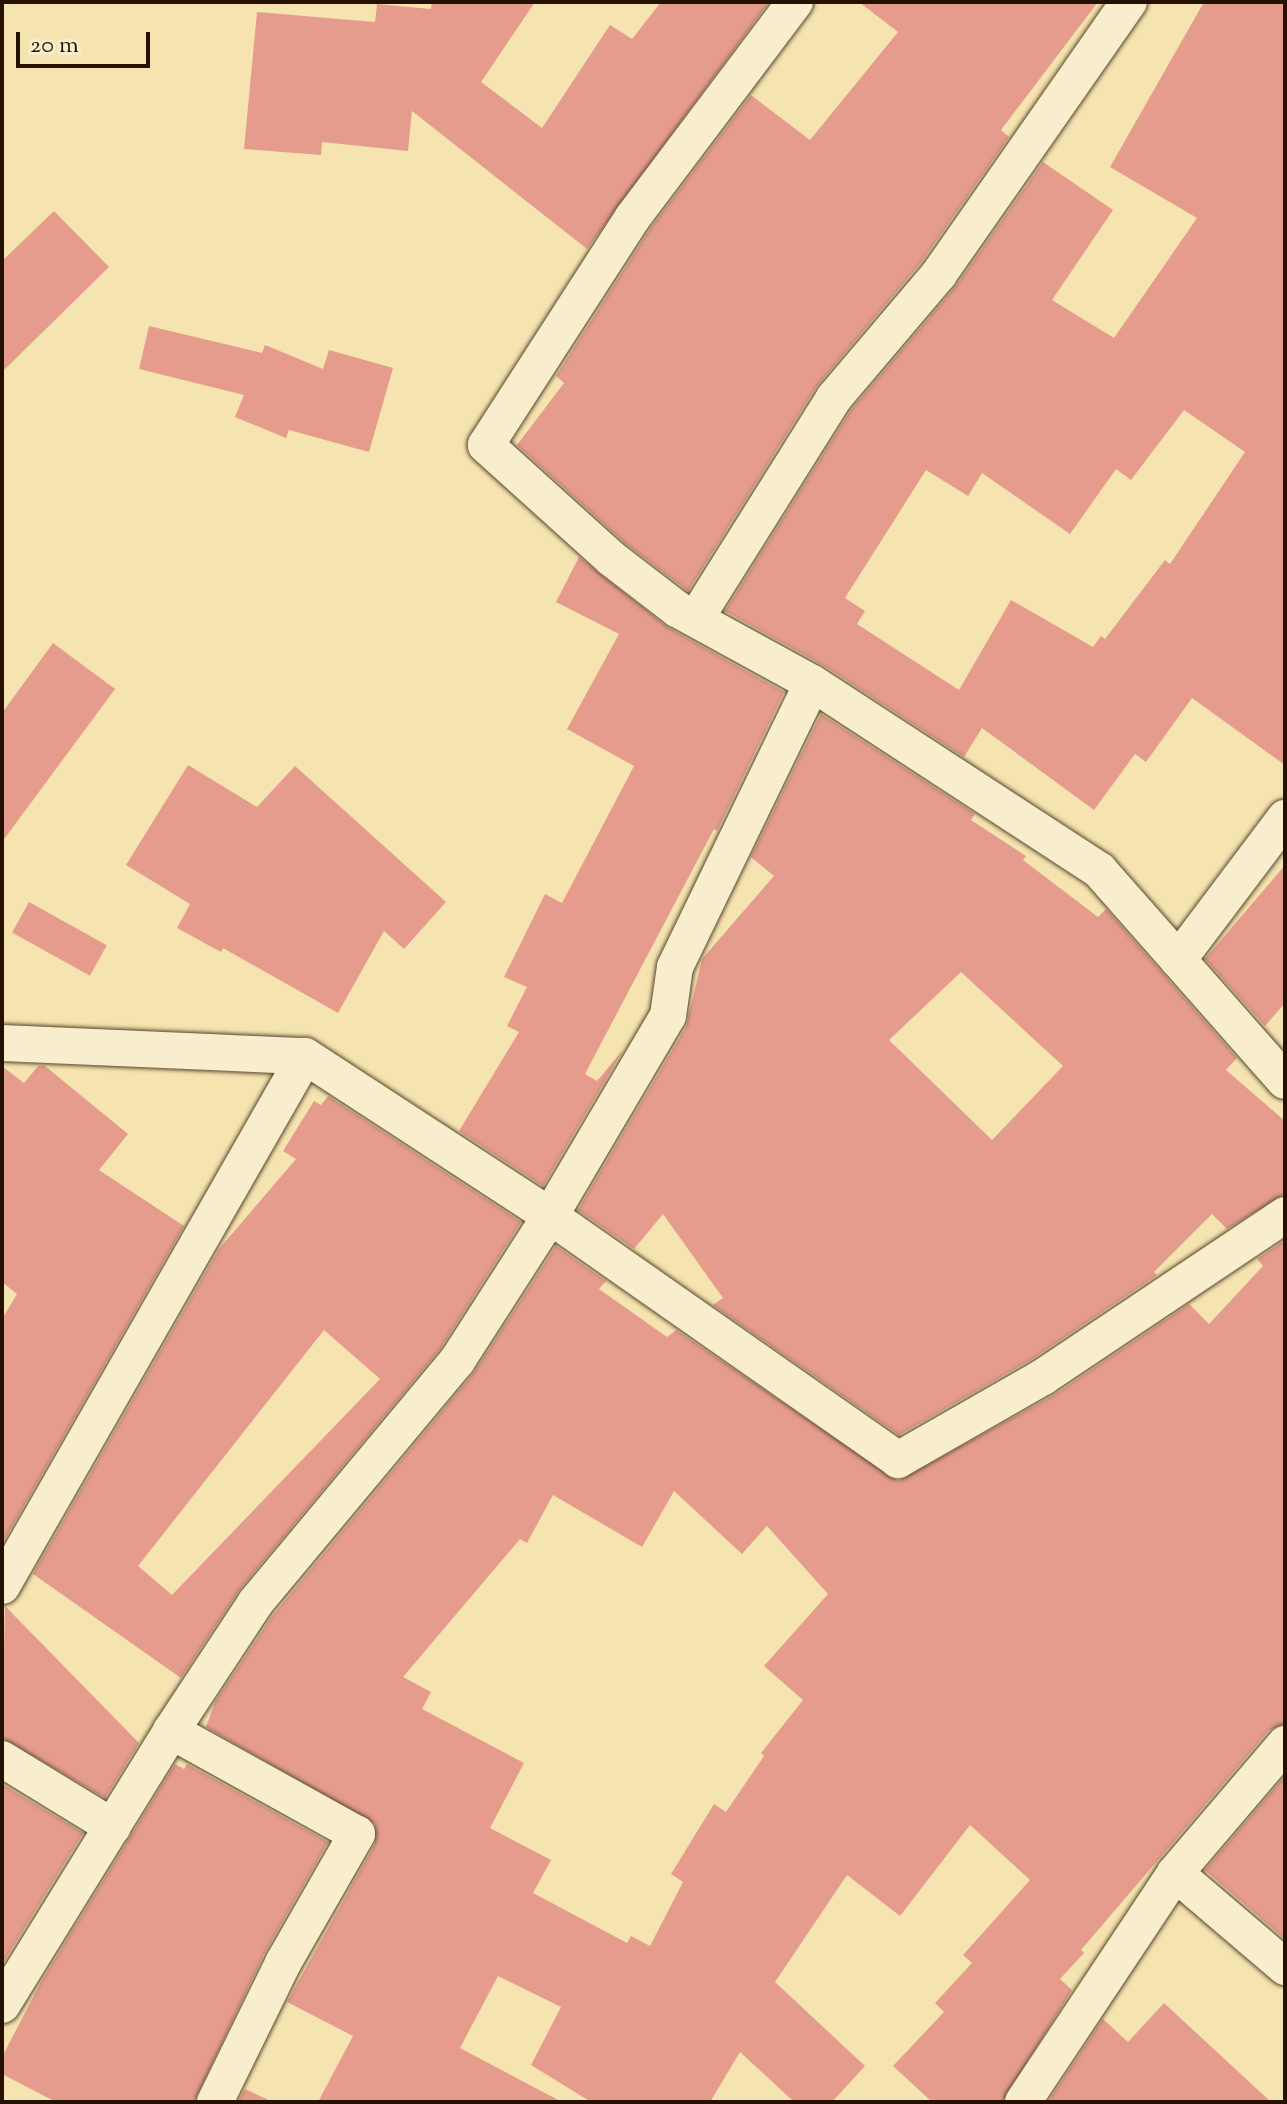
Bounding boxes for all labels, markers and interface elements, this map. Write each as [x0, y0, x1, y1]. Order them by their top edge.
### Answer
scale bar [20, 16, 154, 66]
text: 20 m [30, 29, 79, 63]

